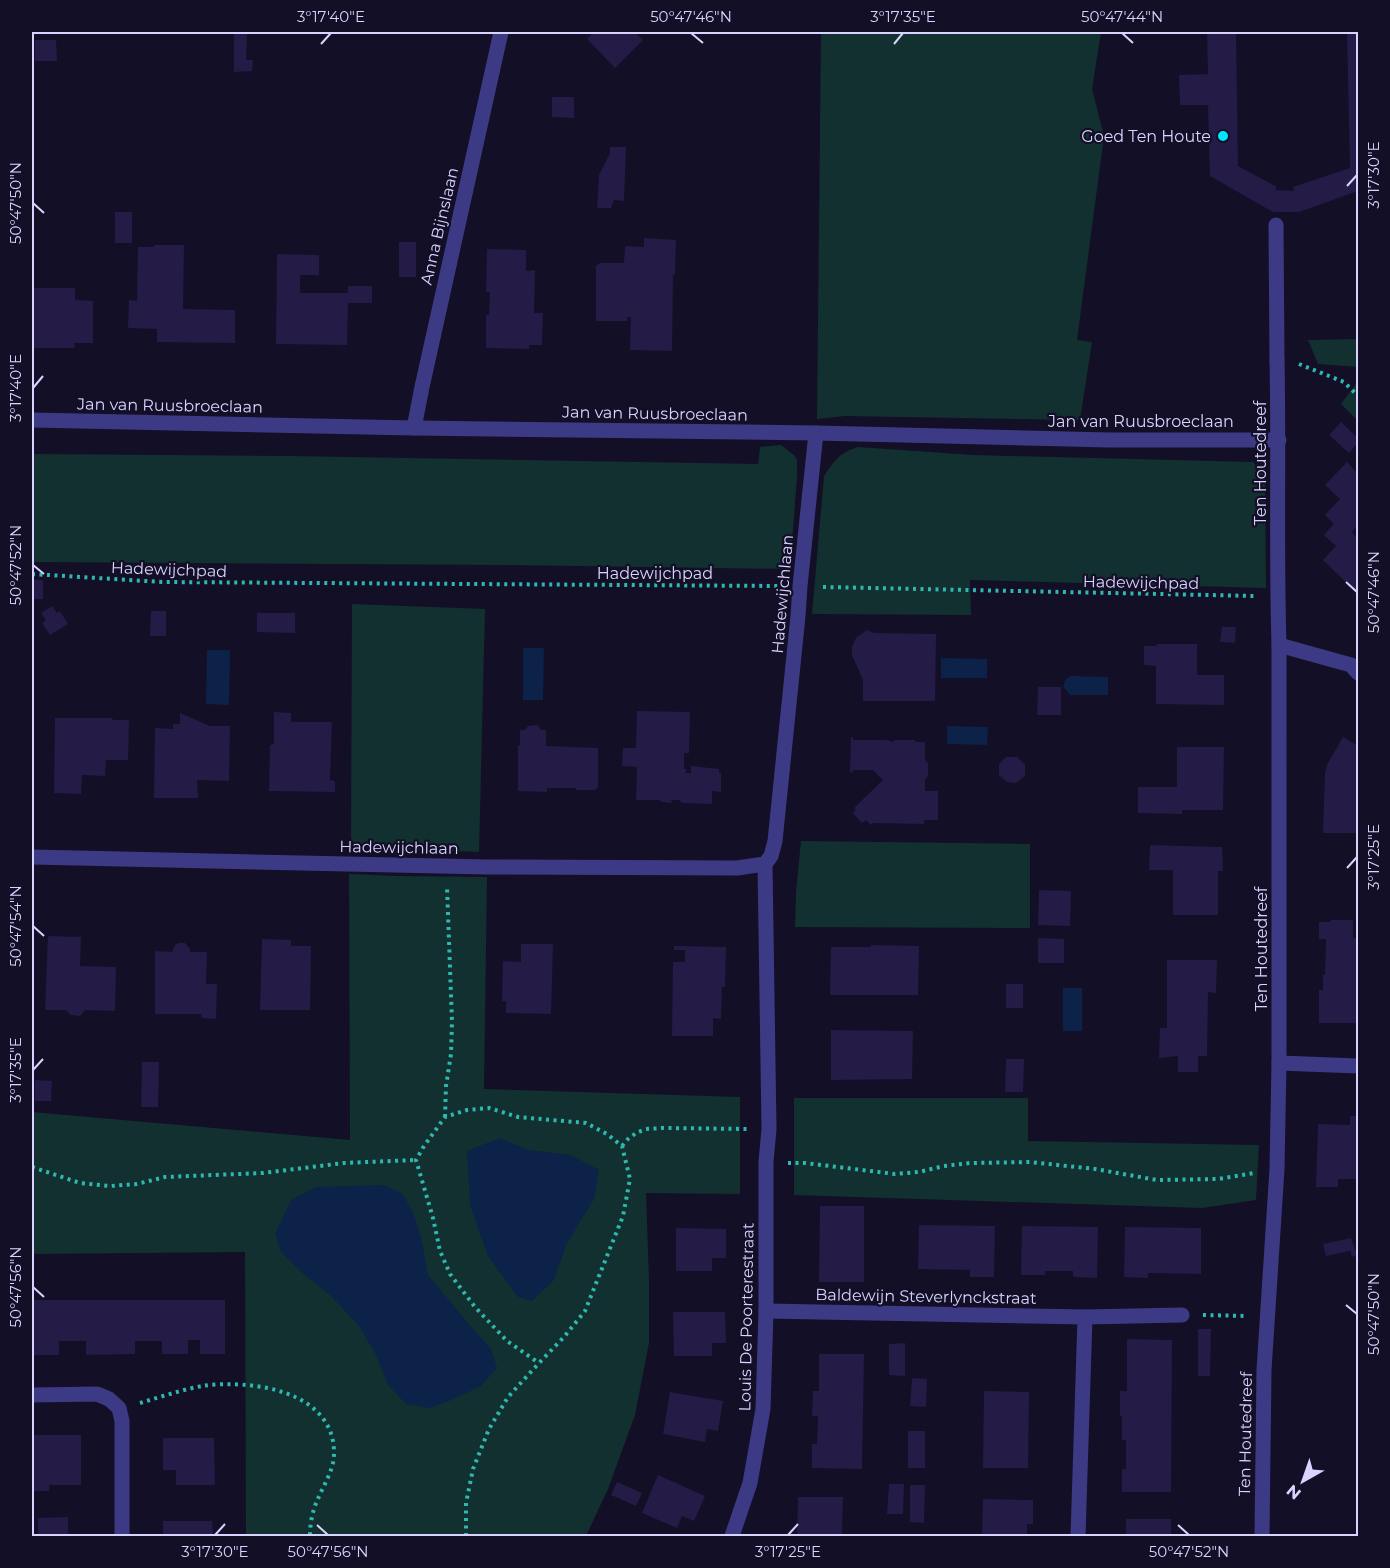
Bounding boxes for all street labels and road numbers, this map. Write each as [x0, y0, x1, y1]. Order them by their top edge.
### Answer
street label: Anna Bijnslaan [417, 165, 462, 287]
street label: Jan van Ruusbroeclaan [76, 394, 263, 417]
street label: Ten Houtedreef [1251, 400, 1270, 525]
street label: Jan van Ruusbroeclaan [561, 402, 748, 425]
street label: Jan van Ruusbroeclaan [1047, 412, 1234, 431]
street label: Hadewijchlaan [768, 534, 797, 654]
street label: Hadewijchpad [111, 558, 227, 581]
street label: Hadewijchpad [597, 564, 713, 583]
street label: Hadewijchpad [1083, 572, 1199, 593]
street label: Hadewijchlaan [339, 837, 459, 858]
street label: Ten Houtedreef [1252, 886, 1271, 1011]
street label: Louis De Poorterestraat [735, 1222, 758, 1411]
street label: Baldewijn Steverlynckstraat [815, 1285, 1037, 1308]
street label: Ten Houtedreef [1235, 1371, 1256, 1496]

